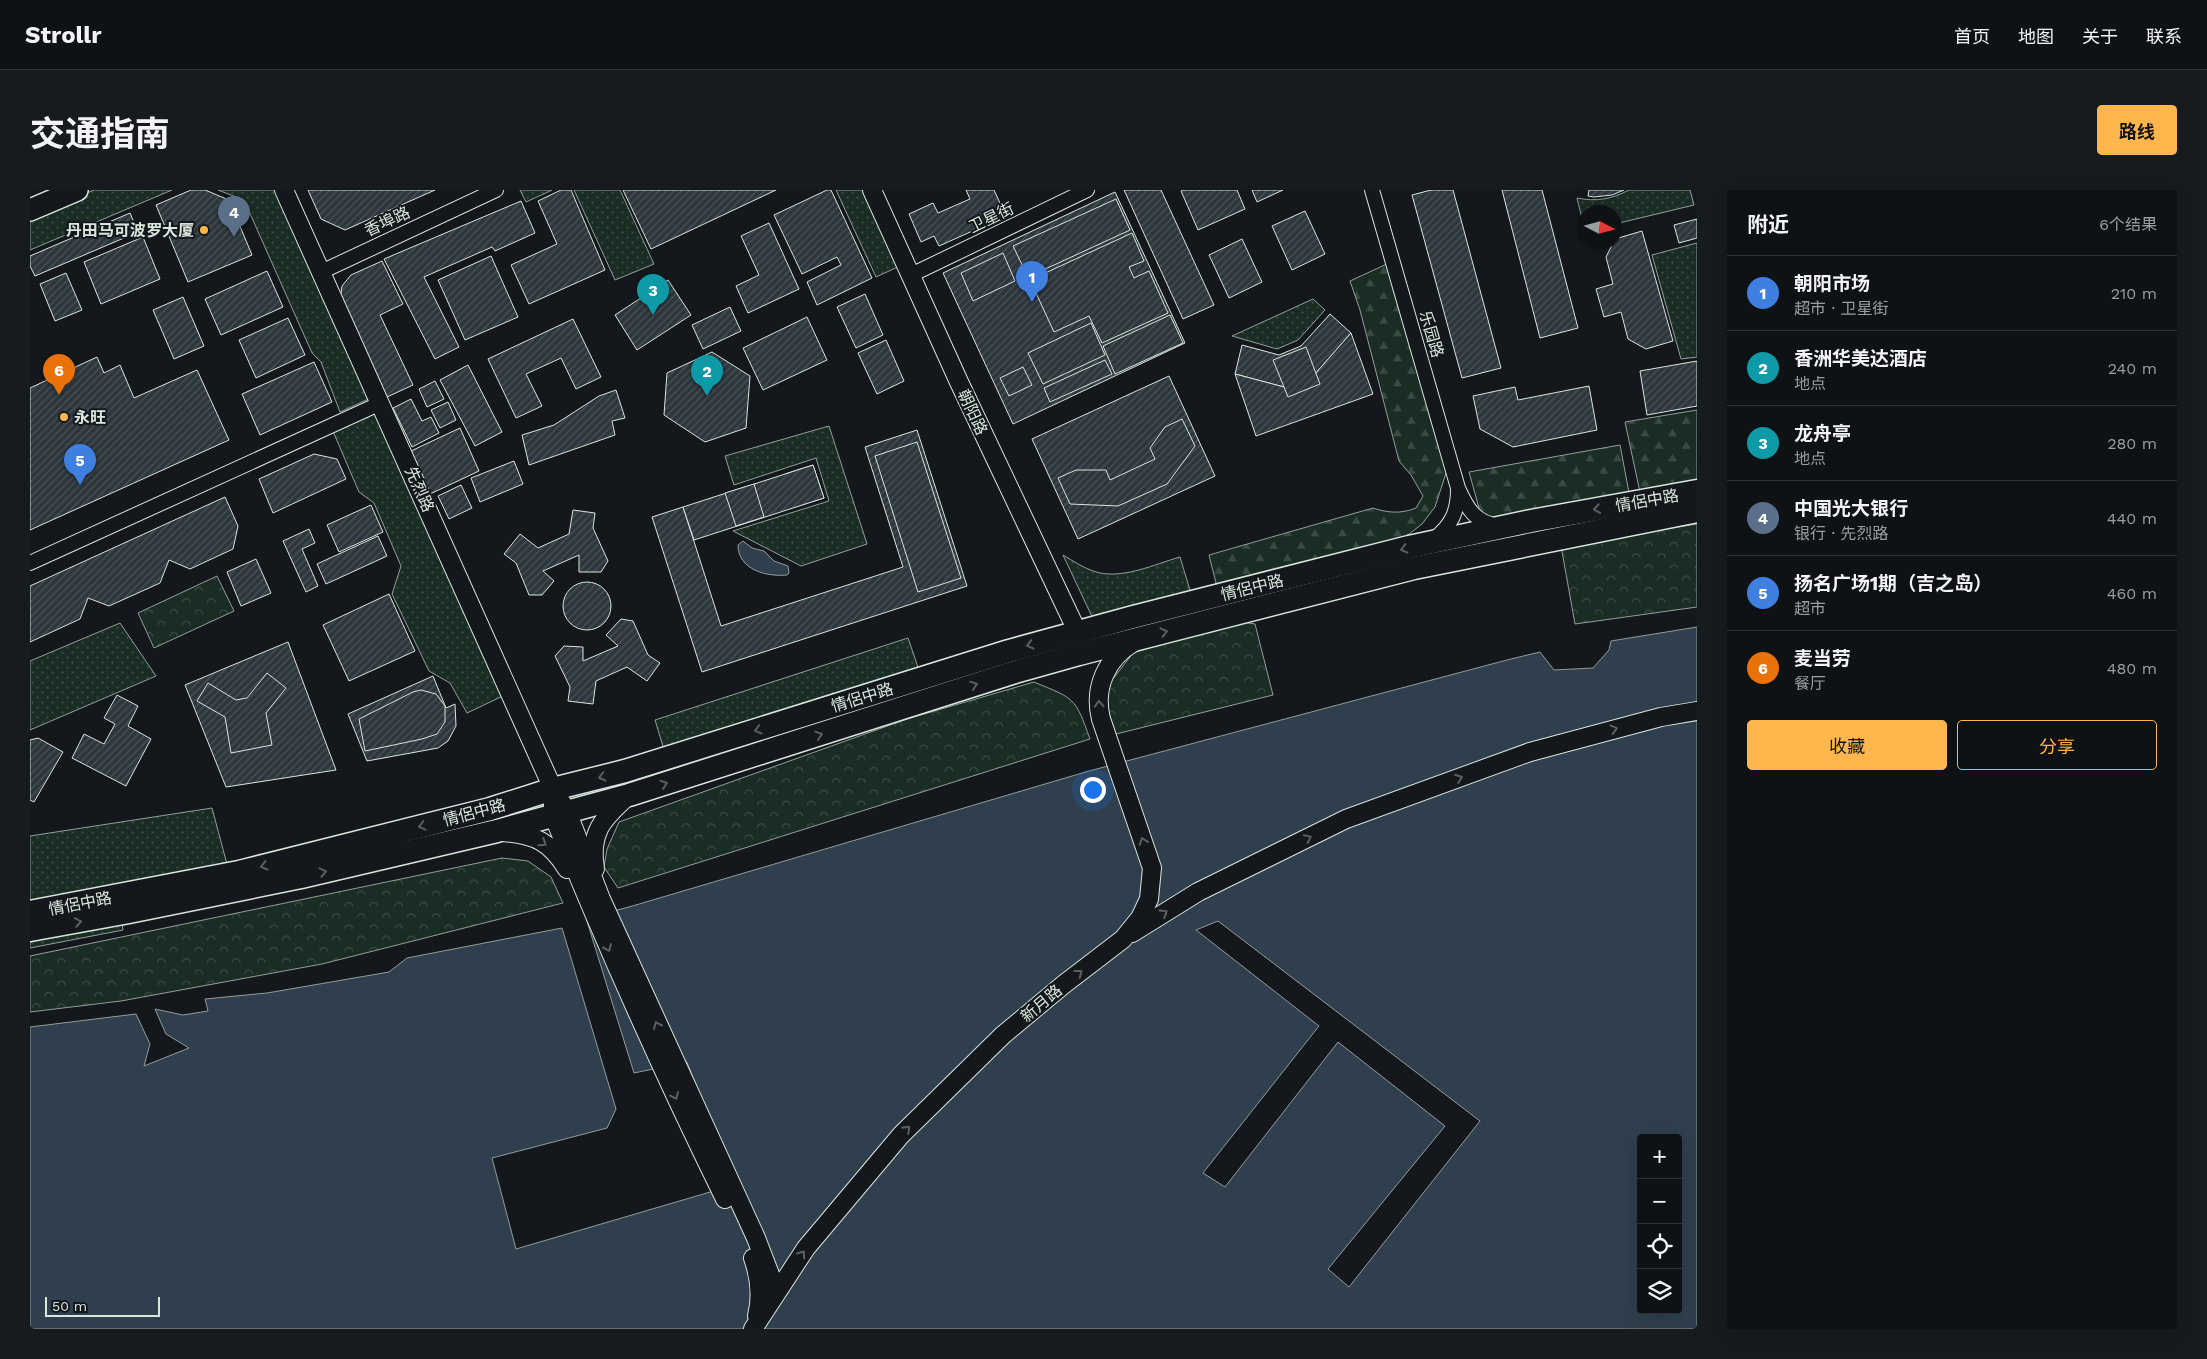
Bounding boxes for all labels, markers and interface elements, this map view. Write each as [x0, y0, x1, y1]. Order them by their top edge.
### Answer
text: Strollr [25, 21, 102, 49]
text: 首页 [1954, 26, 1990, 47]
text: 地图 [2018, 26, 2054, 47]
text: 关于 [2082, 26, 2118, 47]
text: 联系 [2146, 26, 2182, 47]
button: 路线 [2097, 105, 2177, 155]
text: 交通指南 [30, 113, 170, 155]
pin: 4 [218, 196, 250, 237]
street label: 卫星街 [965, 198, 1017, 237]
street label: 香埠路 [361, 203, 413, 240]
north arrow [1577, 205, 1622, 250]
text: 附近 [1747, 212, 1789, 237]
text: 6个结果 [2099, 215, 2157, 234]
place label: 丹田马可波罗大厦 [66, 221, 194, 240]
marker: 丹田马可波罗大厦 [198, 224, 210, 236]
pin: 1 [1016, 261, 1048, 302]
text: 朝阳市场 [1794, 272, 1870, 295]
pin: 3 [637, 274, 669, 315]
text: 1 [1760, 284, 1766, 303]
text: 210 m [2111, 284, 2157, 303]
text: 超市 · 卫星街 [1794, 299, 1889, 318]
street label: 乐园路 [1416, 308, 1447, 360]
text: 香洲华美达酒店 [1794, 347, 1927, 370]
pin: 6 [43, 354, 75, 395]
pin: 2 [691, 355, 723, 396]
text: 2 [1758, 359, 1768, 378]
text: 240 m [2108, 359, 2157, 378]
text: 地点 [1794, 374, 1826, 393]
street label: 朝阳路 [954, 386, 991, 438]
place label: 永旺 [74, 408, 106, 427]
marker: 永旺 [58, 411, 70, 423]
text: 龙舟亭 [1794, 422, 1851, 445]
text: 3 [1758, 434, 1768, 453]
text: 280 m [2107, 434, 2157, 453]
pin: 5 [64, 444, 96, 485]
text: 地点 [1794, 449, 1826, 468]
street label: 先烈路 [401, 463, 438, 515]
street label: 情侶中路 [1614, 486, 1680, 515]
text: 中国光大银行 [1794, 497, 1908, 520]
one-way arrow [1593, 504, 1602, 514]
text: 4 [1758, 509, 1768, 528]
text: 440 m [2107, 509, 2157, 528]
text: 银行 · 先烈路 [1794, 524, 1889, 543]
one-way arrow [1399, 543, 1408, 554]
street label: 情侶中路 [1219, 571, 1285, 604]
text: 扬名广场1期（吉之岛） [1794, 572, 1992, 595]
text: 5 [1758, 584, 1768, 603]
text: 460 m [2107, 584, 2157, 603]
text: 超市 [1794, 599, 1826, 618]
one-way arrow [1159, 628, 1167, 638]
one-way arrow [1026, 639, 1034, 649]
text: 麦当劳 [1794, 647, 1851, 670]
text: 6 [1758, 659, 1768, 678]
text: 480 m [2107, 659, 2157, 678]
text: 餐厅 [1794, 674, 1826, 693]
street label: 情侶中路 [829, 679, 896, 716]
one-way arrow [969, 681, 977, 691]
one-way arrow [1093, 700, 1104, 708]
button: 收藏 [1747, 720, 1947, 770]
button: 分享 [1957, 720, 2157, 770]
one-way arrow [754, 724, 762, 734]
one-way arrow [1609, 725, 1617, 735]
one-way arrow [814, 730, 823, 740]
one-way arrow [598, 771, 607, 782]
one-way arrow [1454, 774, 1463, 784]
your location [1080, 777, 1106, 803]
one-way arrow [659, 780, 668, 790]
street label: 情侶中路 [441, 795, 508, 830]
one-way arrow [417, 820, 426, 831]
one-way arrow [1303, 834, 1312, 844]
one-way arrow [538, 837, 547, 846]
one-way arrow [1139, 838, 1149, 846]
one-way arrow [260, 860, 269, 871]
one-way arrow [318, 867, 327, 878]
street label: 情侶中路 [47, 888, 113, 919]
one-way arrow [1159, 910, 1168, 919]
one-way arrow [74, 917, 82, 927]
one-way arrow [602, 943, 613, 952]
one-way arrow [1073, 970, 1082, 978]
street label: 新月路 [1017, 981, 1066, 1026]
one-way arrow [653, 1021, 664, 1030]
one-way arrow [668, 1091, 679, 1100]
one-way arrow [901, 1126, 910, 1135]
map controls [1637, 1134, 1682, 1314]
button: + [1637, 1134, 1682, 1179]
button: − [1637, 1179, 1682, 1224]
button: locate [1637, 1224, 1682, 1269]
one-way arrow [796, 1250, 805, 1259]
button: layers [1637, 1269, 1682, 1314]
scale bar [45, 1294, 160, 1317]
text: 50 m [52, 1298, 87, 1314]

